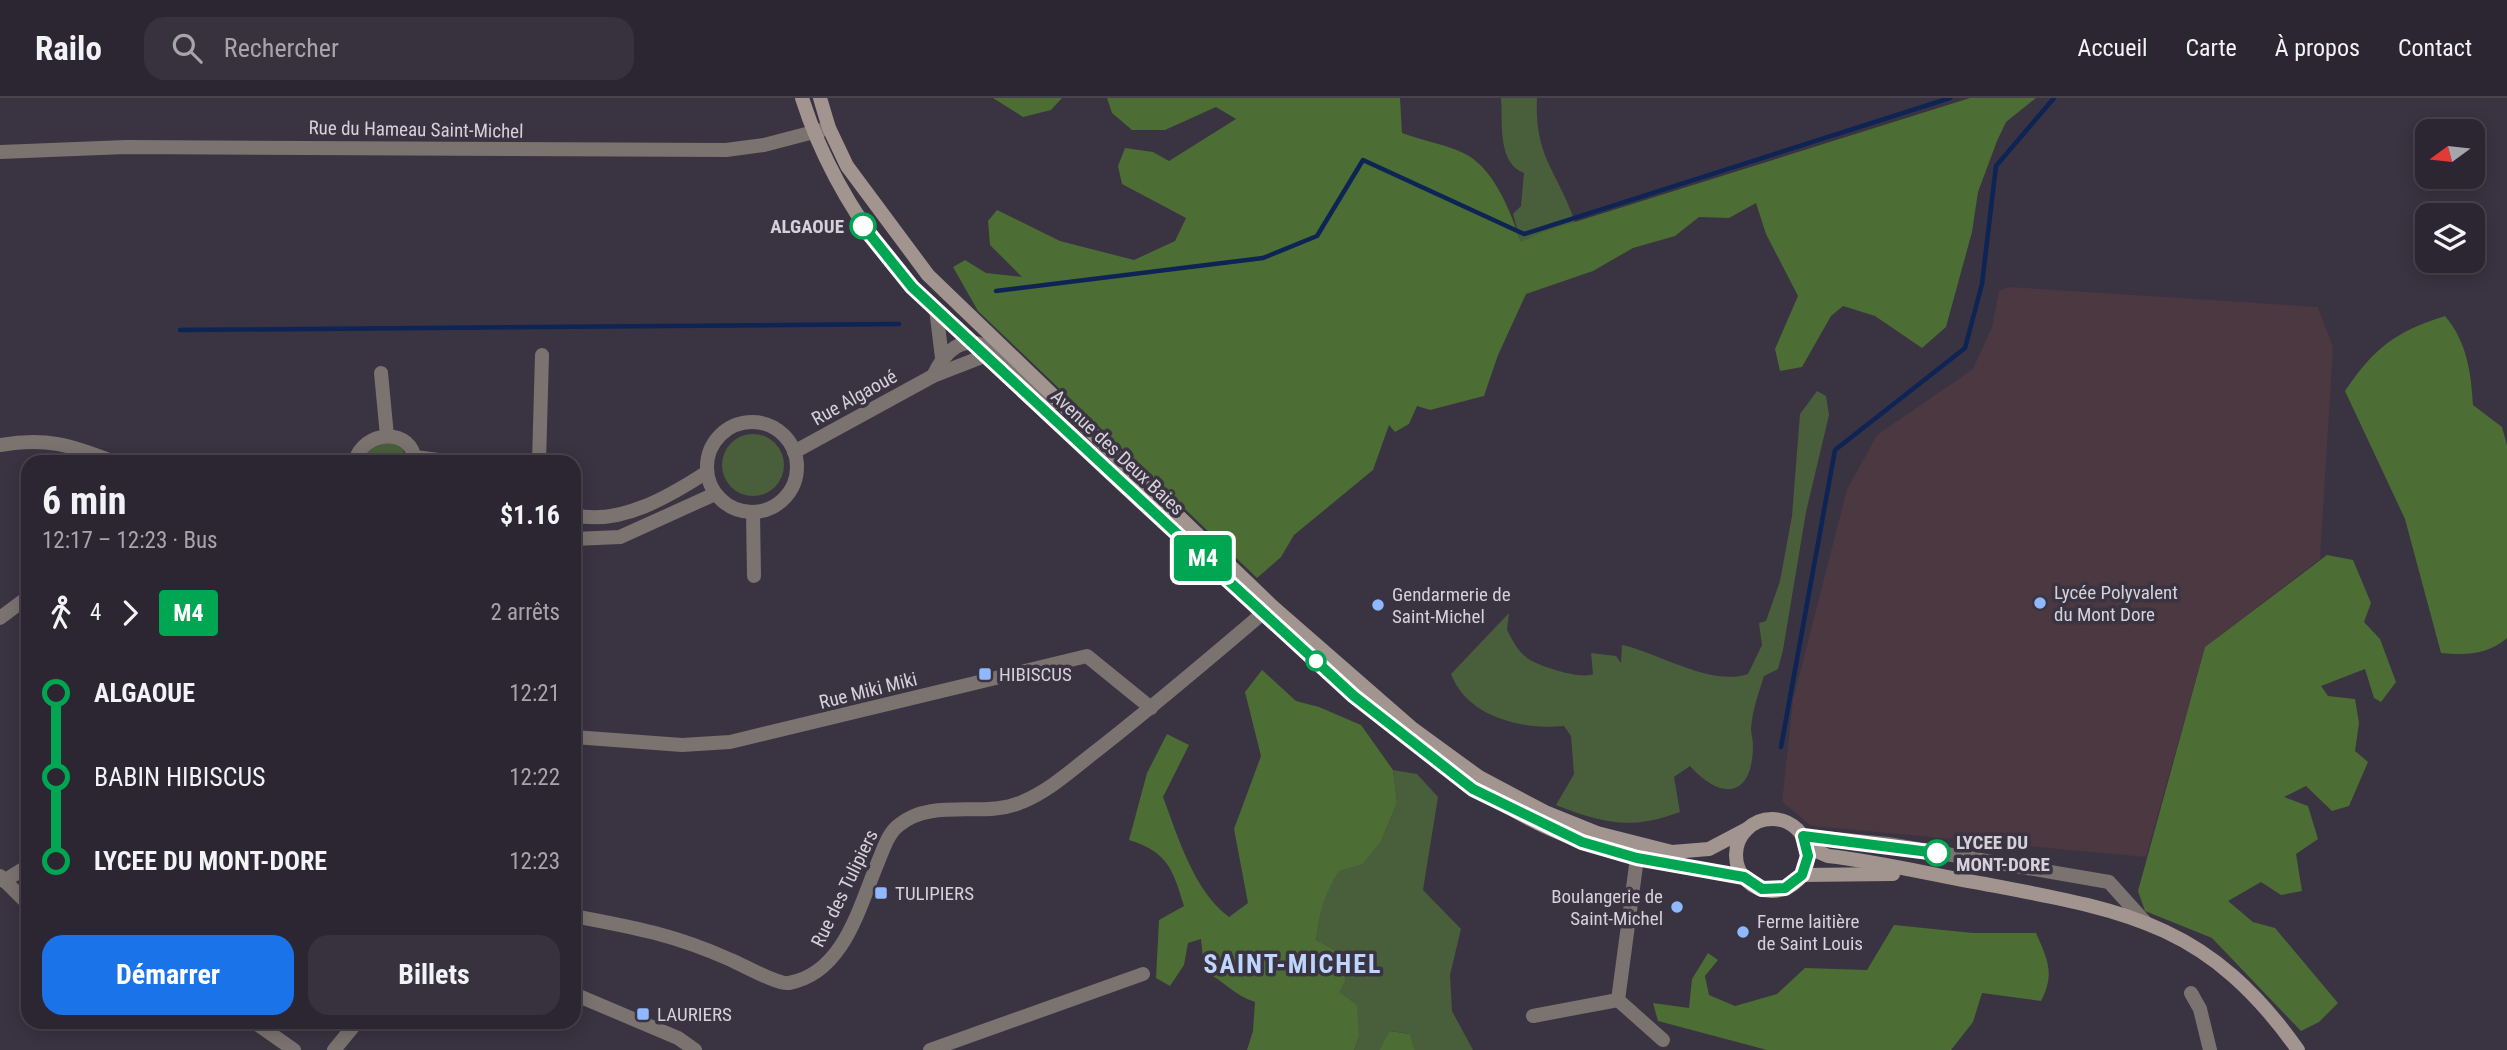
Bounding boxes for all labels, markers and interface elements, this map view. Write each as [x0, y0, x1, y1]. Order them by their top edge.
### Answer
search box [144, 17, 634, 80]
text: Railo [35, 29, 102, 68]
icon: search [168, 29, 206, 67]
text: Rechercher [224, 33, 339, 63]
text: Accueil [2078, 34, 2147, 62]
text: Carte [2185, 34, 2237, 62]
text: À propos [2275, 34, 2360, 62]
text: Contact [2398, 34, 2472, 62]
street label: Rue du Hameau Saint-Michel [308, 116, 524, 143]
north arrow [2415, 119, 2485, 189]
map controls [2415, 119, 2485, 273]
button: layers [2415, 203, 2485, 273]
marker: ALGAOUE [850, 213, 876, 239]
place label: ALGAOUE [770, 215, 844, 238]
street label: Rue Algaoué [808, 365, 901, 430]
street label: Avenue des Deux Baies [1046, 385, 1189, 520]
text: 6 min [42, 479, 126, 523]
text: $1.16 [500, 500, 560, 530]
text: 12:17 – 12:23 · Bus [42, 527, 218, 554]
line badge: M4 [1172, 535, 1234, 581]
text: M4 [1188, 544, 1218, 572]
place label: Lycée Polyvalent du Mont Dore [2054, 581, 2178, 626]
place label: Gendarmerie de Saint-Michel [1392, 583, 1511, 628]
icon: walk [42, 594, 80, 632]
icon: forward [111, 594, 149, 632]
marker: Lycée Polyvalent du Mont Dore [2032, 595, 2048, 611]
marker: Gendarmerie de Saint-Michel [1370, 597, 1386, 613]
text: 4 [90, 599, 101, 626]
text: M4 [173, 599, 204, 627]
text: 2 arrêts [490, 599, 560, 626]
unlabelled marker [1306, 651, 1326, 671]
place label: HIBISCUS [999, 663, 1072, 686]
marker: HIBISCUS [977, 666, 993, 682]
street label: Rue Miki Miki [817, 667, 920, 714]
text: ALGAOUE [94, 678, 195, 708]
text: 12:21 [509, 680, 560, 707]
text: BABIN HIBISCUS [94, 762, 266, 792]
text: 12:22 [509, 764, 560, 791]
street label: Rue des Tulipiers [806, 826, 883, 951]
place label: LYCEE DU MONT-DORE [1956, 831, 2050, 876]
marker: LYCEE DU MONT-DORE [1924, 840, 1950, 866]
text: LYCEE DU MONT-DORE [94, 846, 327, 876]
text: 12:23 [509, 848, 560, 875]
place label: TULIPIERS [895, 882, 974, 905]
marker: TULIPIERS [873, 885, 889, 901]
place label: Boulangerie de Saint-Michel [1551, 885, 1663, 930]
marker: Boulangerie de Saint-Michel [1669, 899, 1685, 915]
place label: Ferme laitière de Saint Louis [1757, 910, 1863, 955]
marker: Ferme laitière de Saint Louis [1735, 924, 1751, 940]
button: Démarrer [42, 935, 294, 1015]
button: Billets [308, 935, 560, 1015]
district label: SAINT-MICHEL [1204, 949, 1382, 979]
place label: LAURIERS [657, 1003, 732, 1026]
marker: LAURIERS [635, 1006, 651, 1022]

